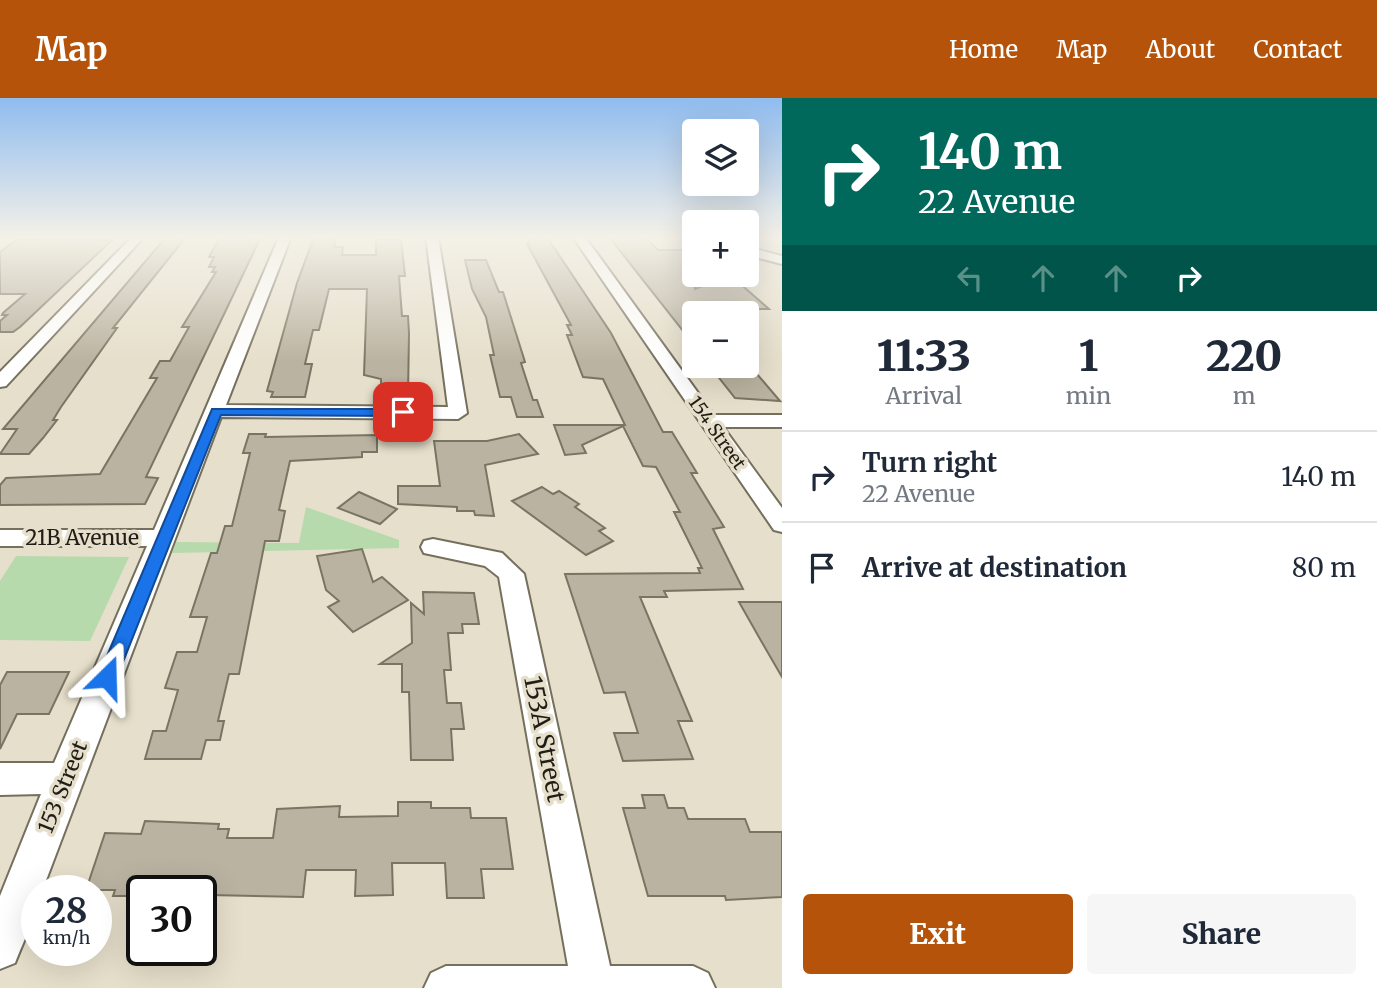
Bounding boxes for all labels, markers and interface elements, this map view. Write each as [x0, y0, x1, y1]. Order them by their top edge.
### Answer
text: Map [35, 29, 108, 70]
text: Home [949, 34, 1018, 65]
text: Map [1056, 34, 1107, 65]
text: About [1145, 34, 1215, 65]
text: Contact [1253, 34, 1342, 65]
map controls [682, 119, 759, 378]
button: layers [682, 119, 759, 196]
text: 140 m [918, 121, 1062, 182]
icon: right [803, 126, 894, 217]
text: 22 Avenue [918, 182, 1075, 222]
button: + [682, 210, 759, 287]
icon: left [951, 259, 989, 297]
icon: ahead [1024, 259, 1062, 297]
icon: ahead [1097, 259, 1135, 297]
icon: right [1170, 259, 1208, 297]
button: − [682, 301, 759, 378]
text: 11:33 [877, 330, 971, 382]
text: 1 [1079, 330, 1098, 382]
text: 220 [1206, 330, 1282, 382]
text: Arrival [885, 381, 962, 410]
text: min [1066, 381, 1111, 410]
text: m [1233, 381, 1256, 410]
pin [373, 382, 433, 442]
street label: 154 Street [684, 391, 751, 474]
icon: arrive [384, 393, 422, 431]
text: Turn right [862, 446, 997, 479]
icon: right [803, 458, 841, 496]
text: 140 m [1281, 460, 1356, 493]
text: 22 Avenue [862, 479, 975, 508]
street label: 21B Avenue [25, 524, 139, 551]
icon: arrive [803, 549, 841, 587]
text: Arrive at destination [862, 551, 1127, 584]
text: 80 m [1292, 551, 1356, 584]
position arrow [70, 640, 144, 714]
street label: 153A Street [517, 673, 572, 805]
street label: 153 Street [32, 737, 93, 837]
speed limit sign: 30 [126, 875, 217, 966]
text: 28 [45, 889, 88, 933]
button: Exit [803, 894, 1073, 974]
button: Share [1087, 894, 1356, 974]
text: km/h [43, 926, 90, 949]

